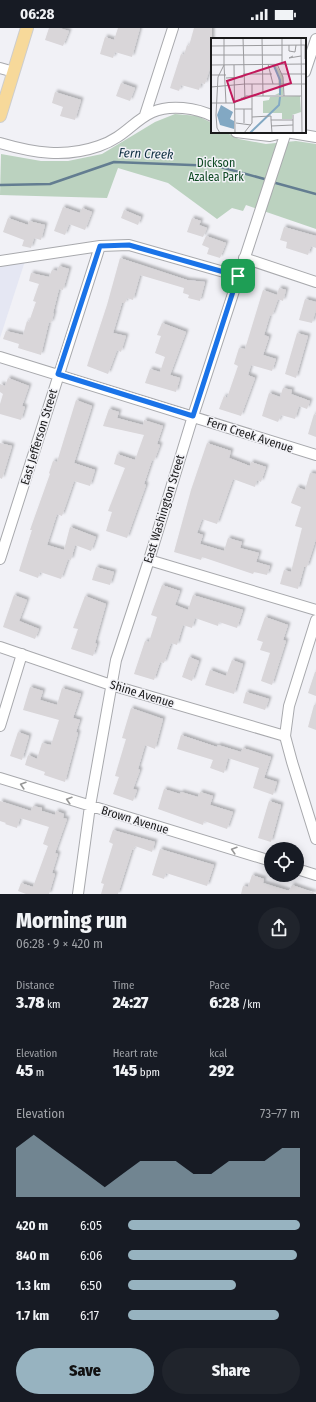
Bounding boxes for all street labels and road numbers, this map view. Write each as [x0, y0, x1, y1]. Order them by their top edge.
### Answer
street label: East Jefferson Street [18, 387, 60, 487]
street label: Fern Creek Avenue [205, 414, 295, 456]
street label: East Washington Street [141, 453, 187, 565]
street label: Shine Avenue [108, 678, 176, 710]
street label: Brown Avenue [100, 803, 170, 837]

